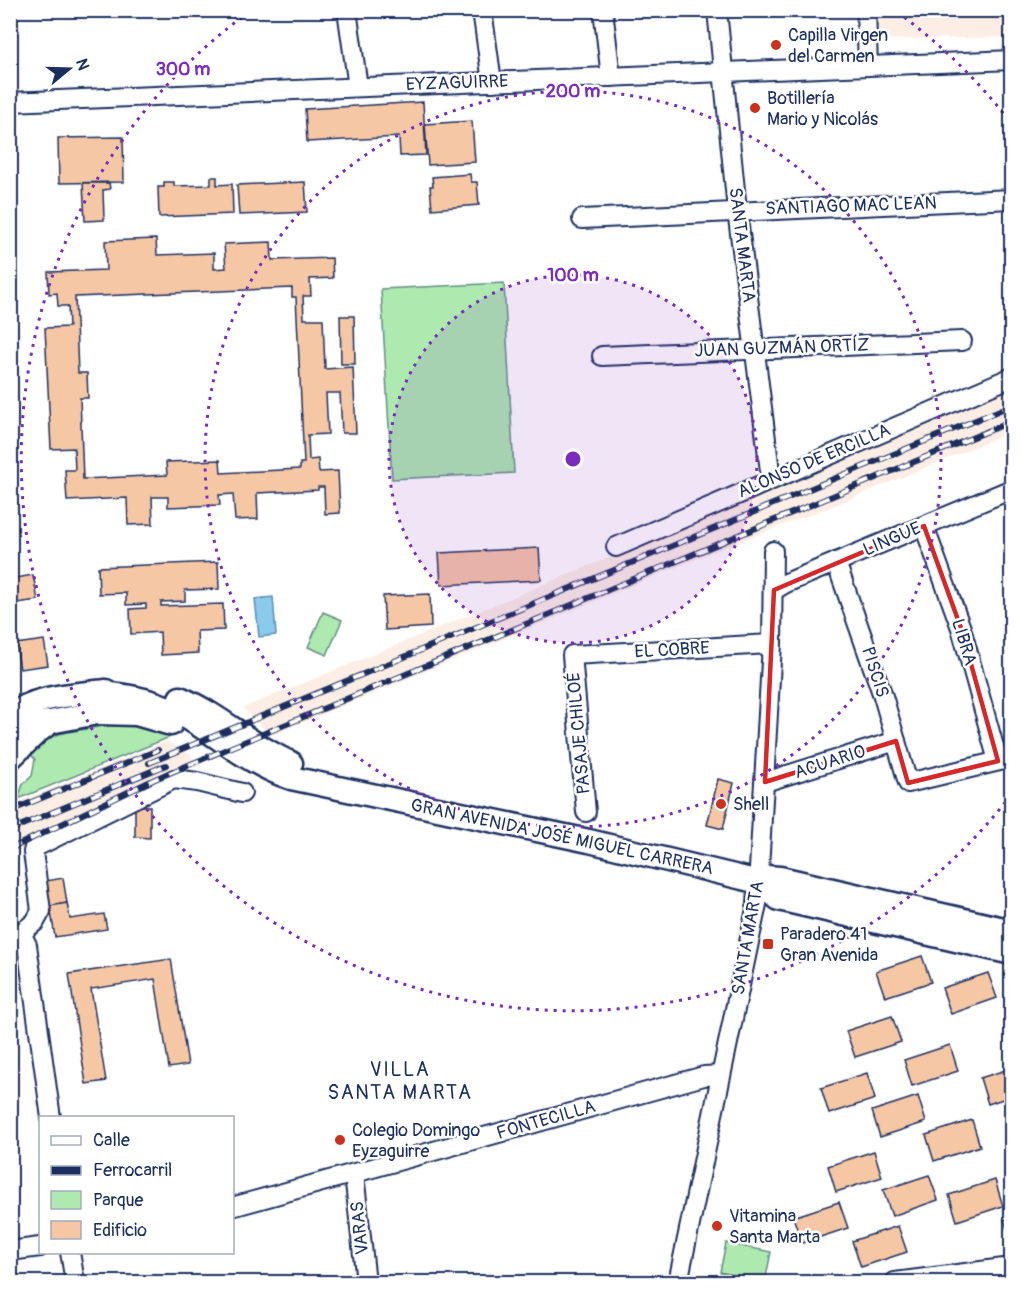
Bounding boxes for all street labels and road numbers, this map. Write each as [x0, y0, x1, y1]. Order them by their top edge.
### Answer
street label: EYZAGUIRRE [405, 70, 509, 96]
street label: SANTA MARTA [724, 186, 760, 304]
street label: SANTIAGO MAC LEAN [765, 192, 937, 220]
street label: JUAN GUZMÁN ORTÍZ [694, 333, 870, 363]
street label: ALONSO DE ERCILLA [734, 418, 894, 504]
street label: LINGUE [860, 517, 924, 561]
street label: LIBRA [946, 616, 982, 668]
street label: EL COBRE [634, 637, 710, 663]
street label: PISCIS [856, 644, 894, 700]
street label: PASAJE CHILOÉ [562, 671, 596, 795]
street label: ACUARIO [792, 740, 868, 784]
street label: GRAN AVENIDA JOSÉ MIGUEL CARRERA [408, 794, 716, 880]
street label: SANTA MARTA [727, 879, 769, 997]
street label: FONTECILLA [494, 1095, 598, 1145]
street label: VARAS [346, 1200, 374, 1256]

